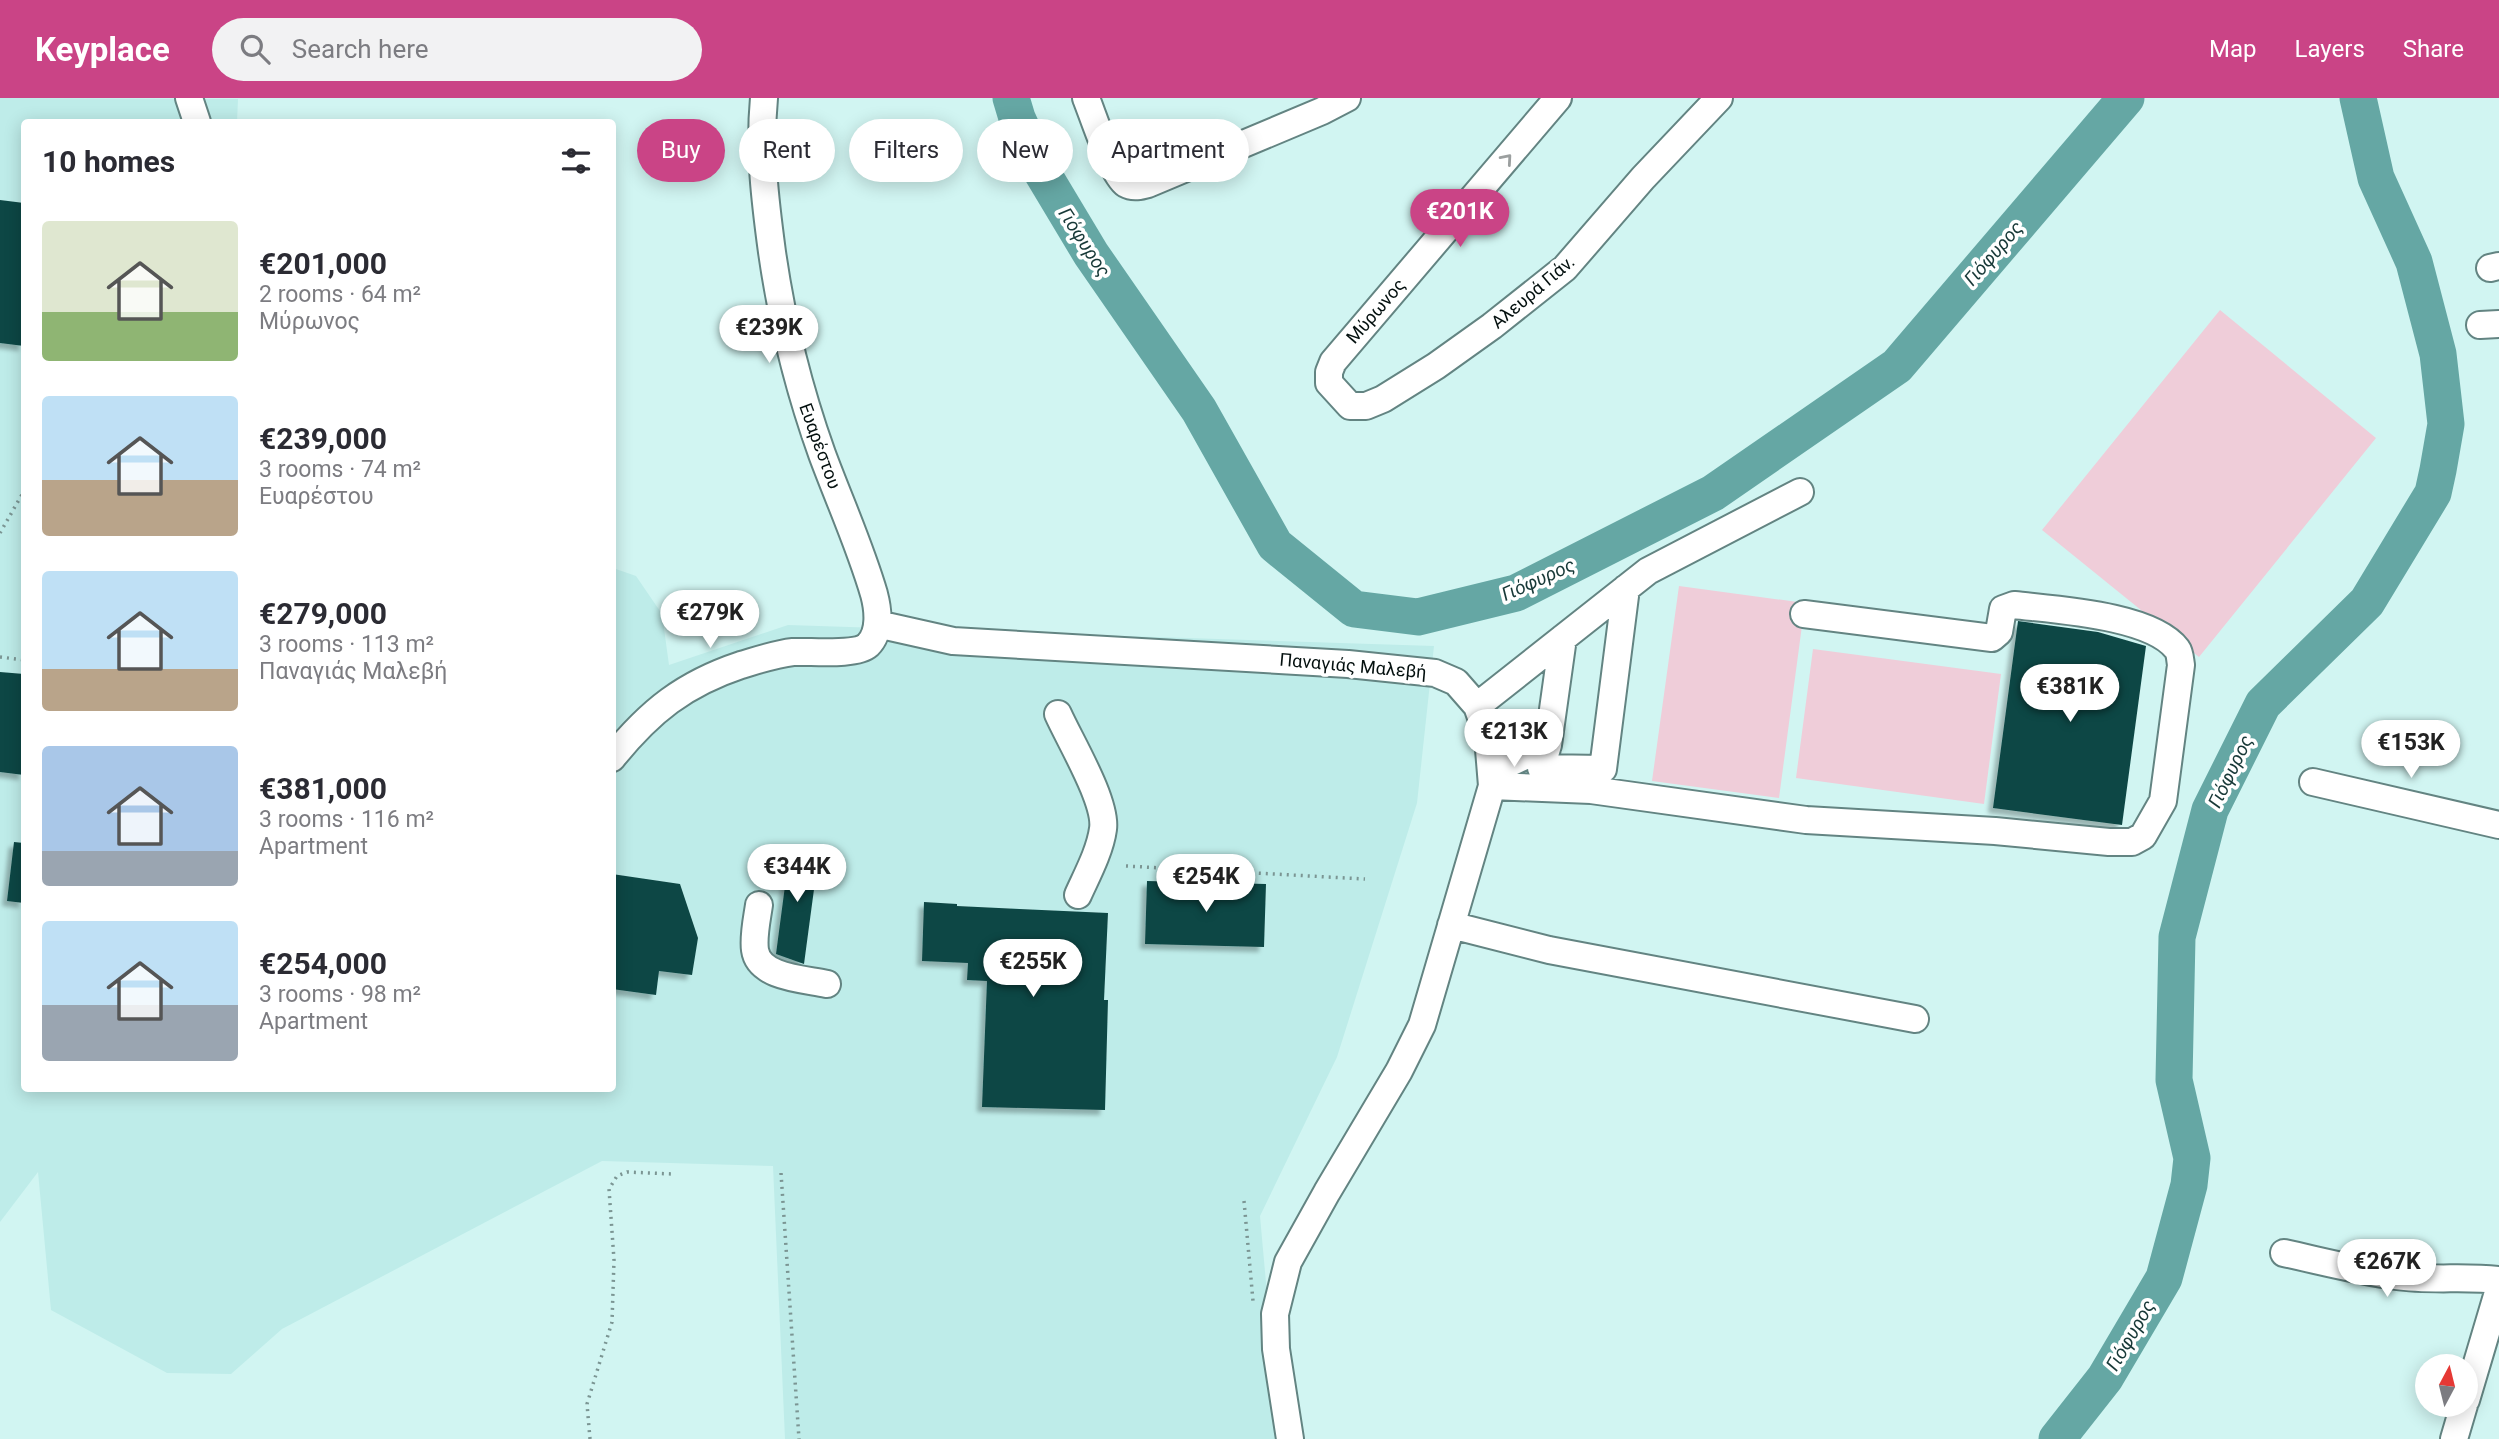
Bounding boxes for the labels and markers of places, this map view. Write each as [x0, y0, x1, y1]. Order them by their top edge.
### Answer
pin: €201K [1411, 190, 1509, 249]
pin: €239K [720, 306, 818, 365]
pin: €279K [661, 590, 759, 650]
pin: €381K [2021, 664, 2119, 724]
pin: €213K [1465, 710, 1563, 769]
pin: €153K [2362, 720, 2460, 780]
pin: €344K [748, 844, 846, 904]
pin: €254K [1157, 854, 1255, 914]
pin: €255K [984, 940, 1082, 999]
pin: €267K [2338, 1240, 2436, 1299]

